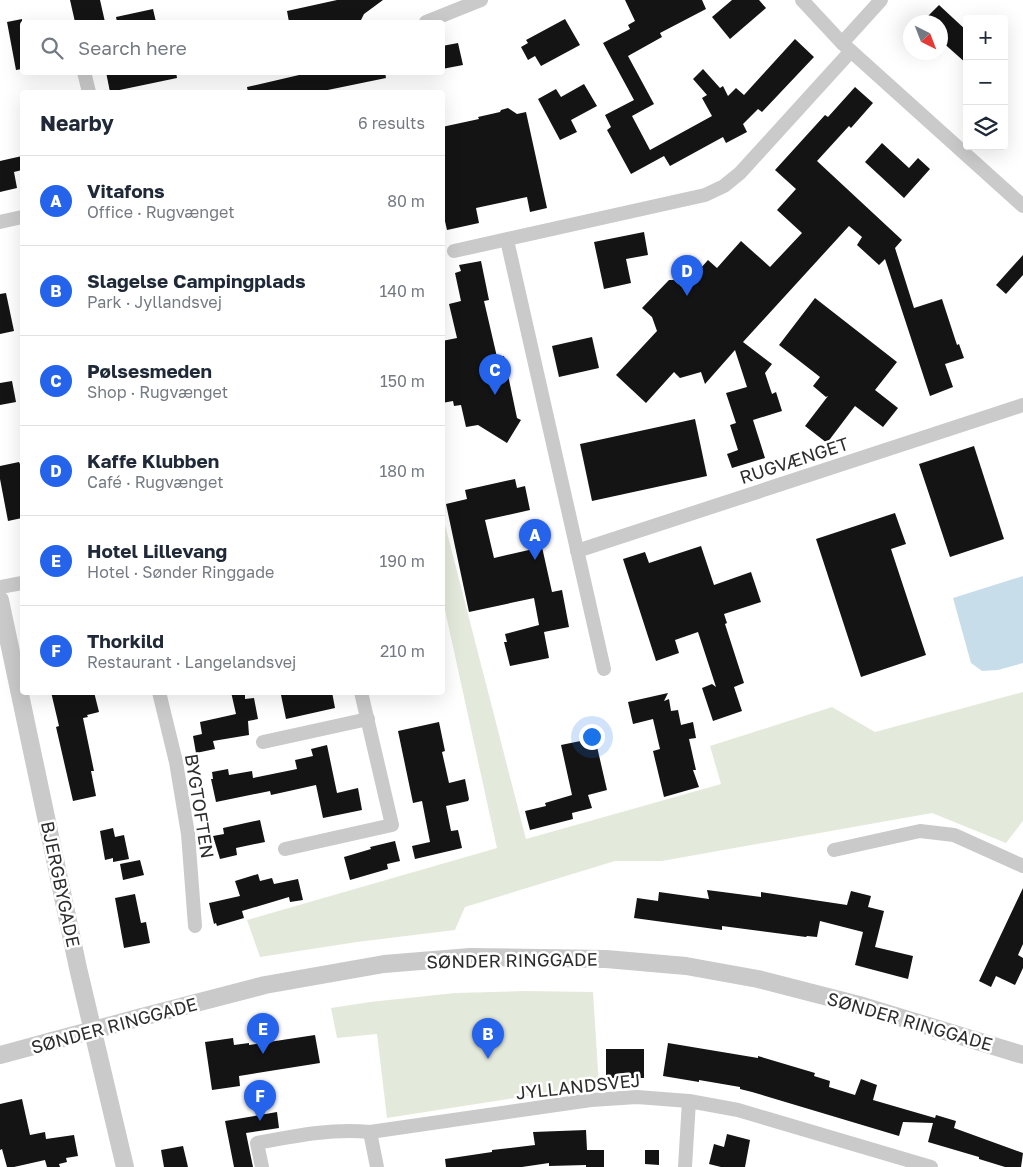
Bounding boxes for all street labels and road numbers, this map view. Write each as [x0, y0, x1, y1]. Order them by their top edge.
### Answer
street label: RUGVÆNGET [737, 432, 851, 488]
street label: BYGTOFTEN [181, 752, 219, 860]
street label: BJERGBYGADE [37, 819, 85, 949]
street label: SØNDER RINGGADE [426, 948, 598, 972]
street label: SØNDER RINGGADE [825, 987, 995, 1055]
street label: SØNDER RINGGADE [29, 992, 199, 1058]
street label: JYLLANDSVEJ [515, 1069, 641, 1103]

